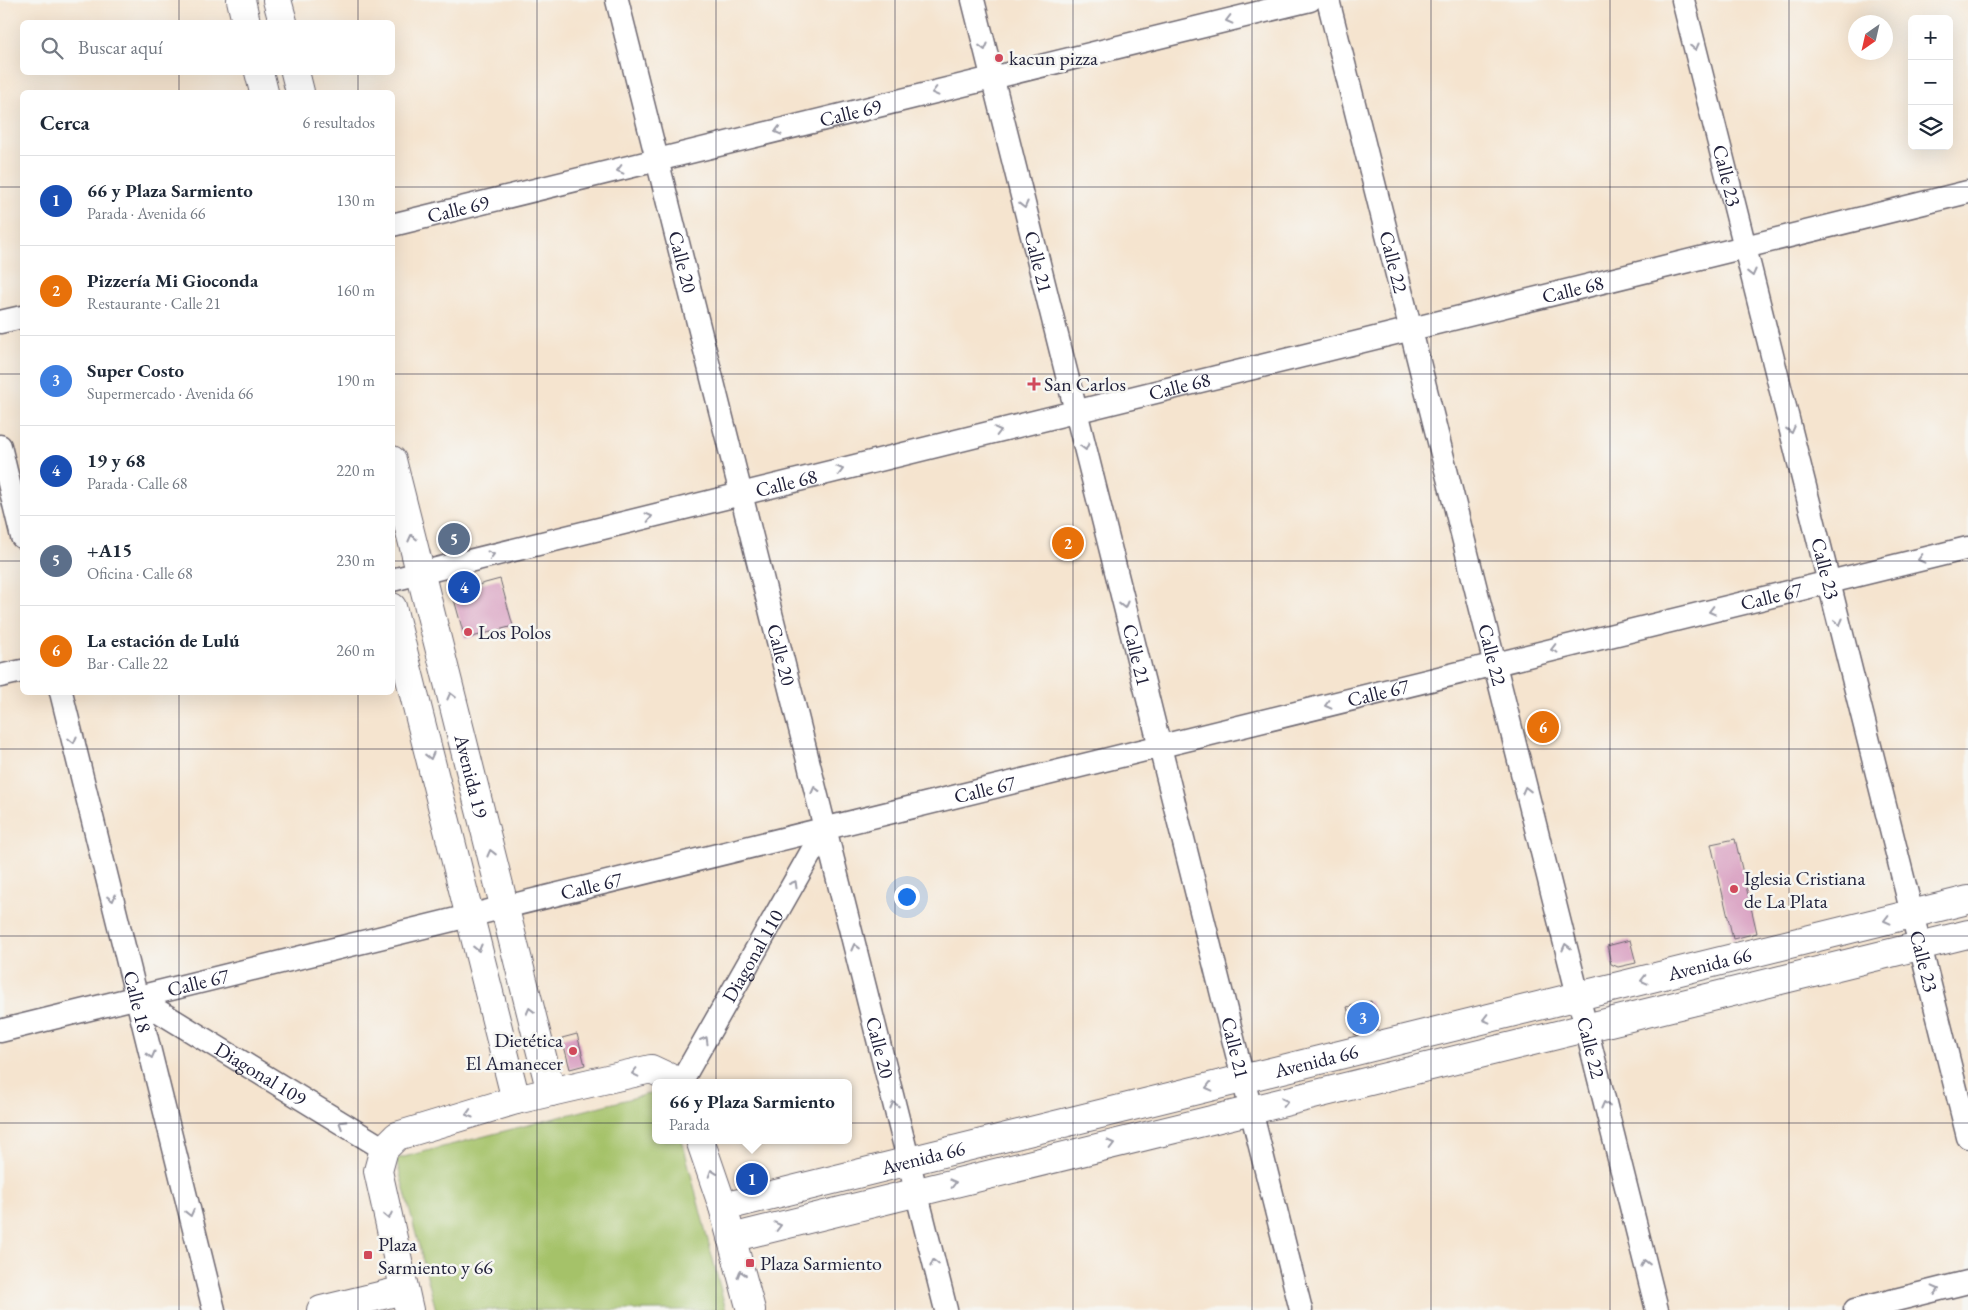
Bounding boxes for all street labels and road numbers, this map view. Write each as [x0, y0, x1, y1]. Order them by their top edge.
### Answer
street label: Calle 69 [817, 92, 884, 133]
street label: Calle 23 [1707, 142, 1747, 209]
street label: Calle 69 [424, 189, 492, 229]
street label: Calle 20 [663, 228, 703, 296]
street label: Calle 21 [1018, 228, 1059, 296]
street label: Calle 22 [1374, 228, 1414, 296]
street label: Calle 68 [1539, 269, 1606, 309]
street label: Calle 68 [1146, 366, 1213, 406]
street label: Calle 68 [753, 463, 820, 503]
street label: Calle 23 [1805, 535, 1846, 602]
street label: Calle 67 [1738, 576, 1805, 616]
street label: Calle 20 [761, 621, 802, 689]
street label: Calle 21 [1117, 621, 1157, 688]
street label: Calle 22 [1472, 621, 1513, 689]
street label: Calle 67 [1344, 673, 1412, 713]
street label: Avenida 19 [448, 731, 495, 821]
street label: Calle 67 [951, 769, 1019, 809]
street label: Calle 67 [558, 866, 625, 906]
street label: Diagonal 110 [716, 904, 789, 1007]
street label: Calle 23 [1904, 928, 1944, 995]
street label: Avenida 66 [1664, 941, 1754, 987]
street label: Calle 67 [165, 962, 232, 1002]
street label: Calle 18 [117, 968, 158, 1035]
street label: Calle 20 [860, 1014, 900, 1081]
street label: Calle 21 [1215, 1014, 1256, 1081]
street label: Calle 22 [1571, 1014, 1611, 1081]
street label: Diagonal 109 [210, 1036, 312, 1112]
street label: Avenida 66 [1271, 1038, 1361, 1084]
street label: Avenida 66 [878, 1135, 968, 1181]

